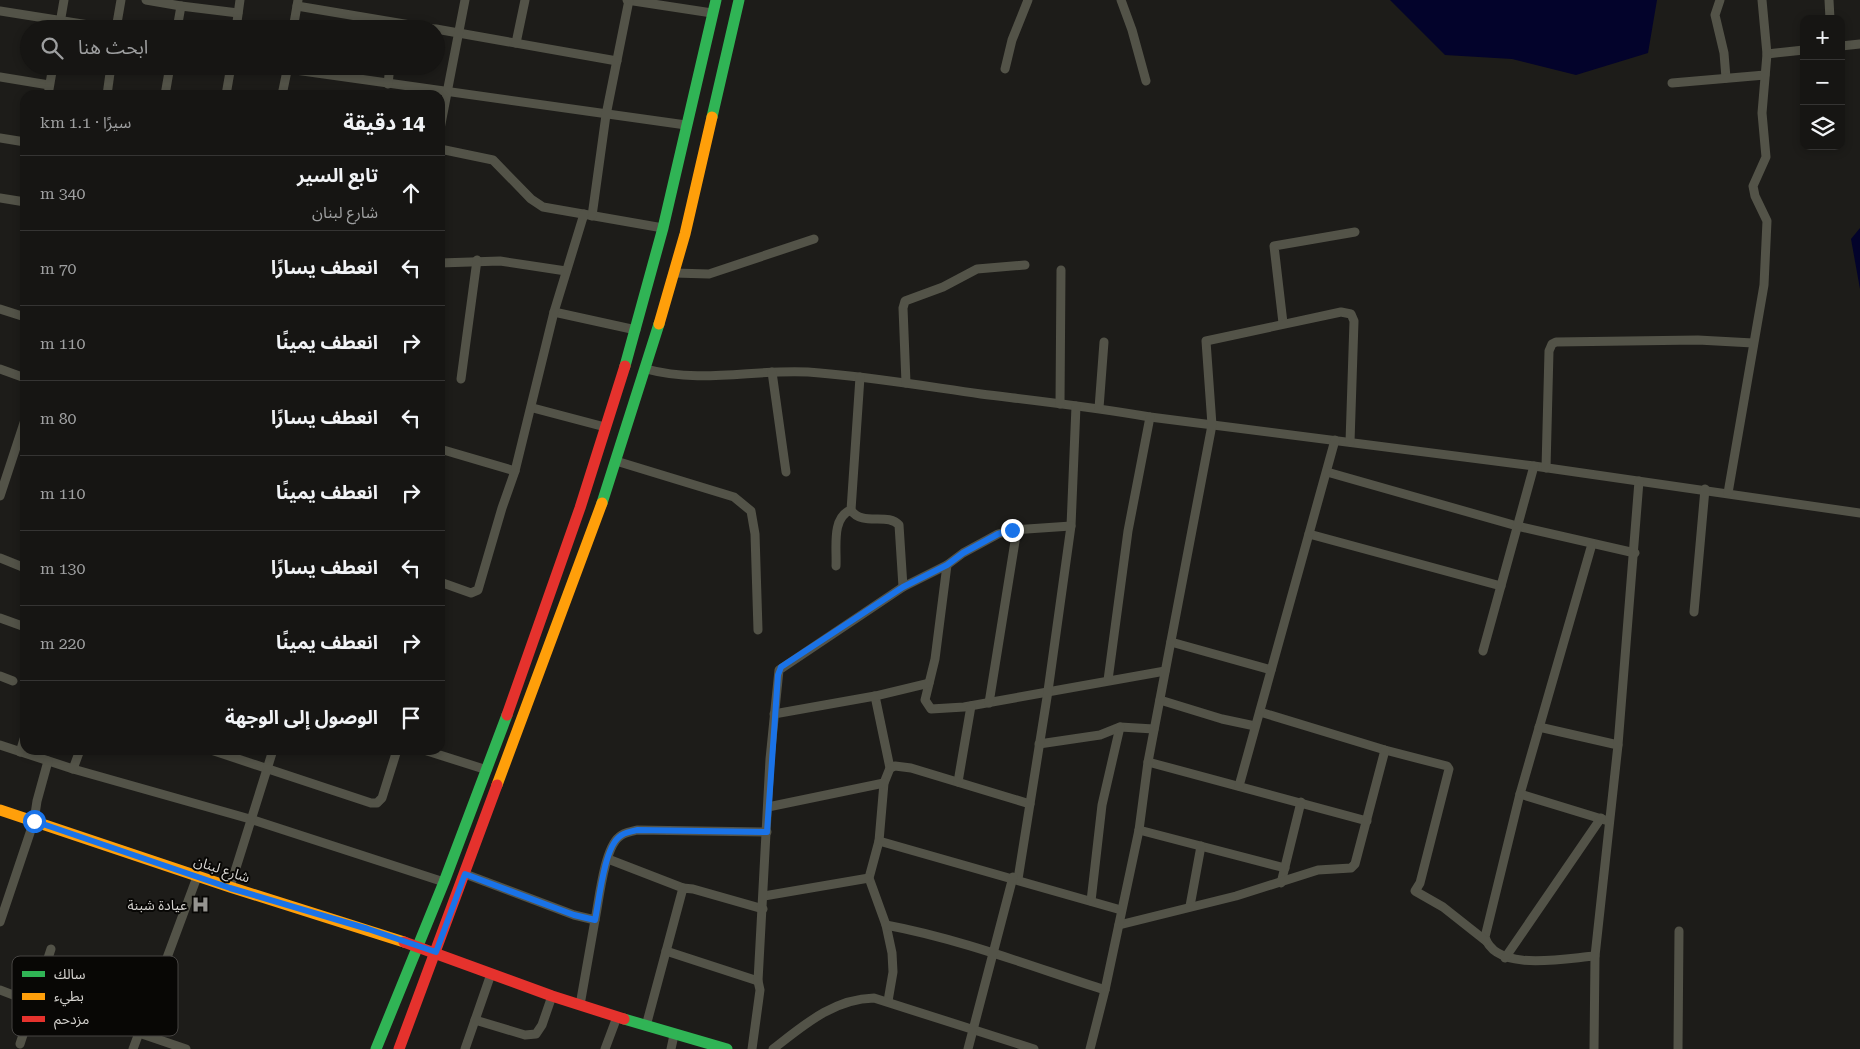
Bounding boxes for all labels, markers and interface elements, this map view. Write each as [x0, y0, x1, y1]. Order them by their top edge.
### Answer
map controls [1800, 15, 1845, 150]
button: + [1800, 15, 1845, 60]
search box [20, 20, 445, 75]
icon: search [38, 34, 66, 62]
text: ابحث هنا [78, 36, 148, 59]
button: − [1800, 60, 1845, 105]
button: layers [1800, 105, 1845, 150]
text: 14 دقيقة [343, 111, 425, 135]
text: سيرًا · 1.1 km [40, 113, 131, 132]
text: تابع السير [297, 164, 378, 187]
icon: ahead [397, 179, 425, 207]
text: 340 m [40, 184, 86, 203]
text: شارع لبنان [312, 203, 378, 222]
icon: left [397, 254, 425, 282]
text: انعطف يسارًا [271, 256, 378, 279]
text: 70 m [40, 259, 77, 278]
icon: right [397, 329, 425, 357]
text: انعطف يمينًا [276, 331, 378, 354]
text: 110 m [40, 334, 86, 353]
icon: left [397, 404, 425, 432]
text: انعطف يسارًا [271, 406, 378, 429]
text: 80 m [40, 409, 77, 428]
icon: right [397, 479, 425, 507]
text: انعطف يمينًا [276, 481, 378, 504]
text: 110 m [40, 484, 86, 503]
route end [1001, 519, 1024, 542]
icon: left [397, 554, 425, 582]
text: انعطف يسارًا [271, 556, 378, 579]
text: 130 m [40, 559, 86, 578]
icon: right [397, 629, 425, 657]
text: انعطف يمينًا [276, 631, 378, 654]
text: 220 m [40, 634, 86, 653]
icon: arrive [397, 704, 425, 732]
text: الوصول إلى الوجهة [225, 706, 378, 729]
route start [23, 810, 46, 833]
street label: شارع لبنان [191, 852, 252, 888]
hospital icon: عيادة شبنة [191, 895, 211, 915]
place label: عيادة شبنة [127, 897, 187, 913]
legend [12, 956, 178, 1036]
text: سالك [54, 966, 86, 982]
text: بطيء [54, 988, 84, 1007]
text: مزدحم [54, 1011, 89, 1030]

